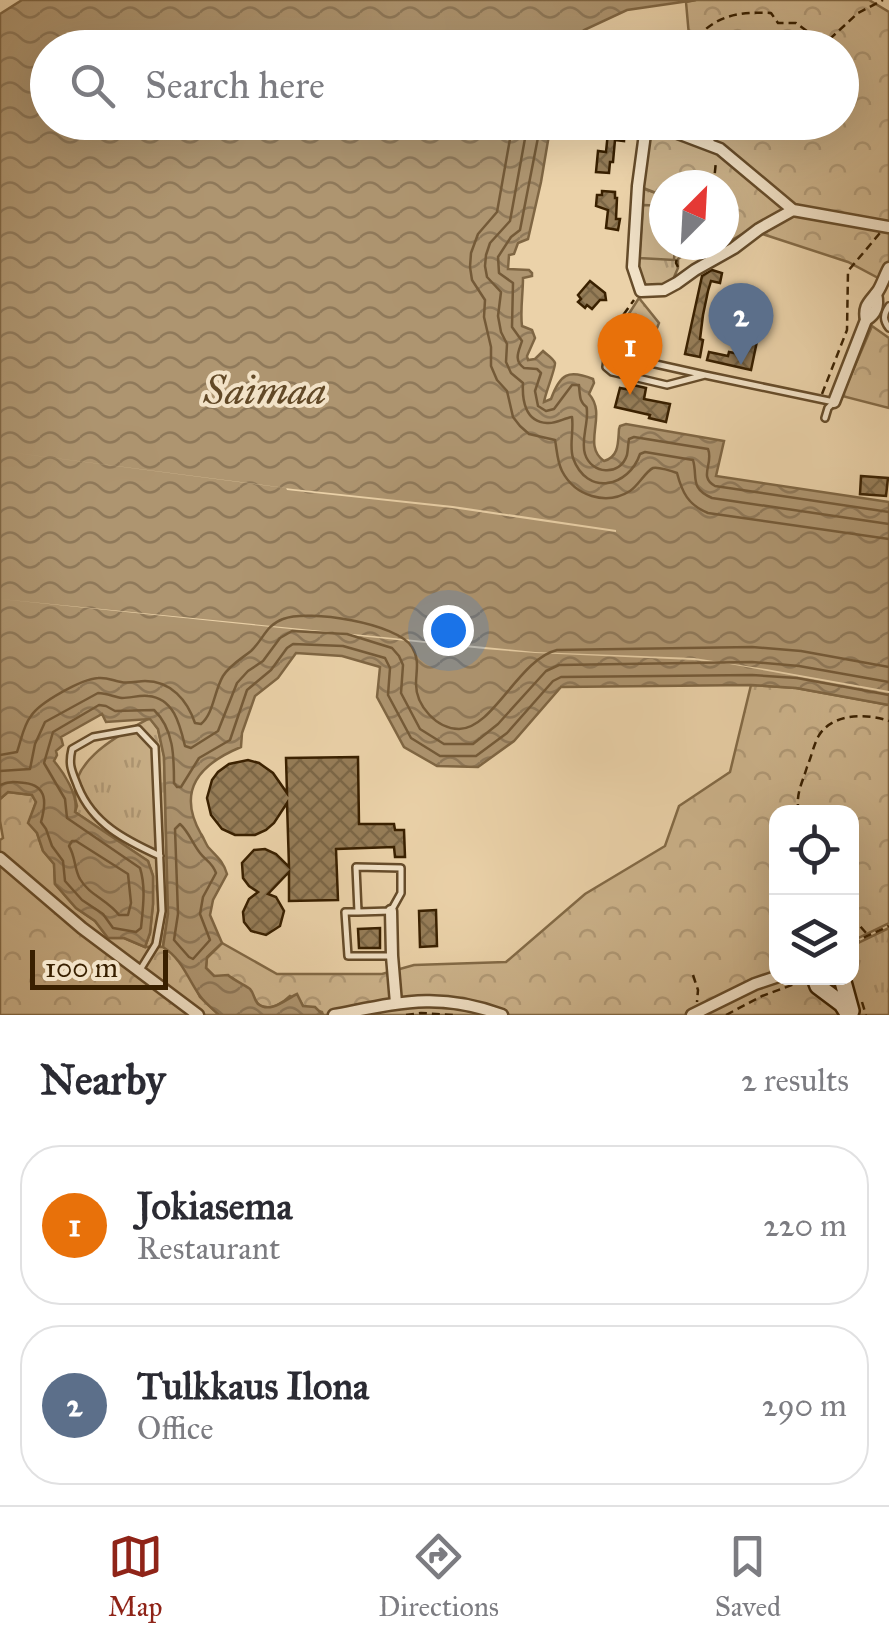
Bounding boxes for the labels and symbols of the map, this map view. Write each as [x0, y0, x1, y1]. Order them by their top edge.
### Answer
north arrow [649, 170, 739, 260]
pin: 2 [708, 282, 774, 365]
pin: 1 [598, 312, 662, 395]
water label: Saimaa [203, 366, 326, 415]
your location [423, 605, 474, 656]
scale bar [30, 945, 168, 990]

